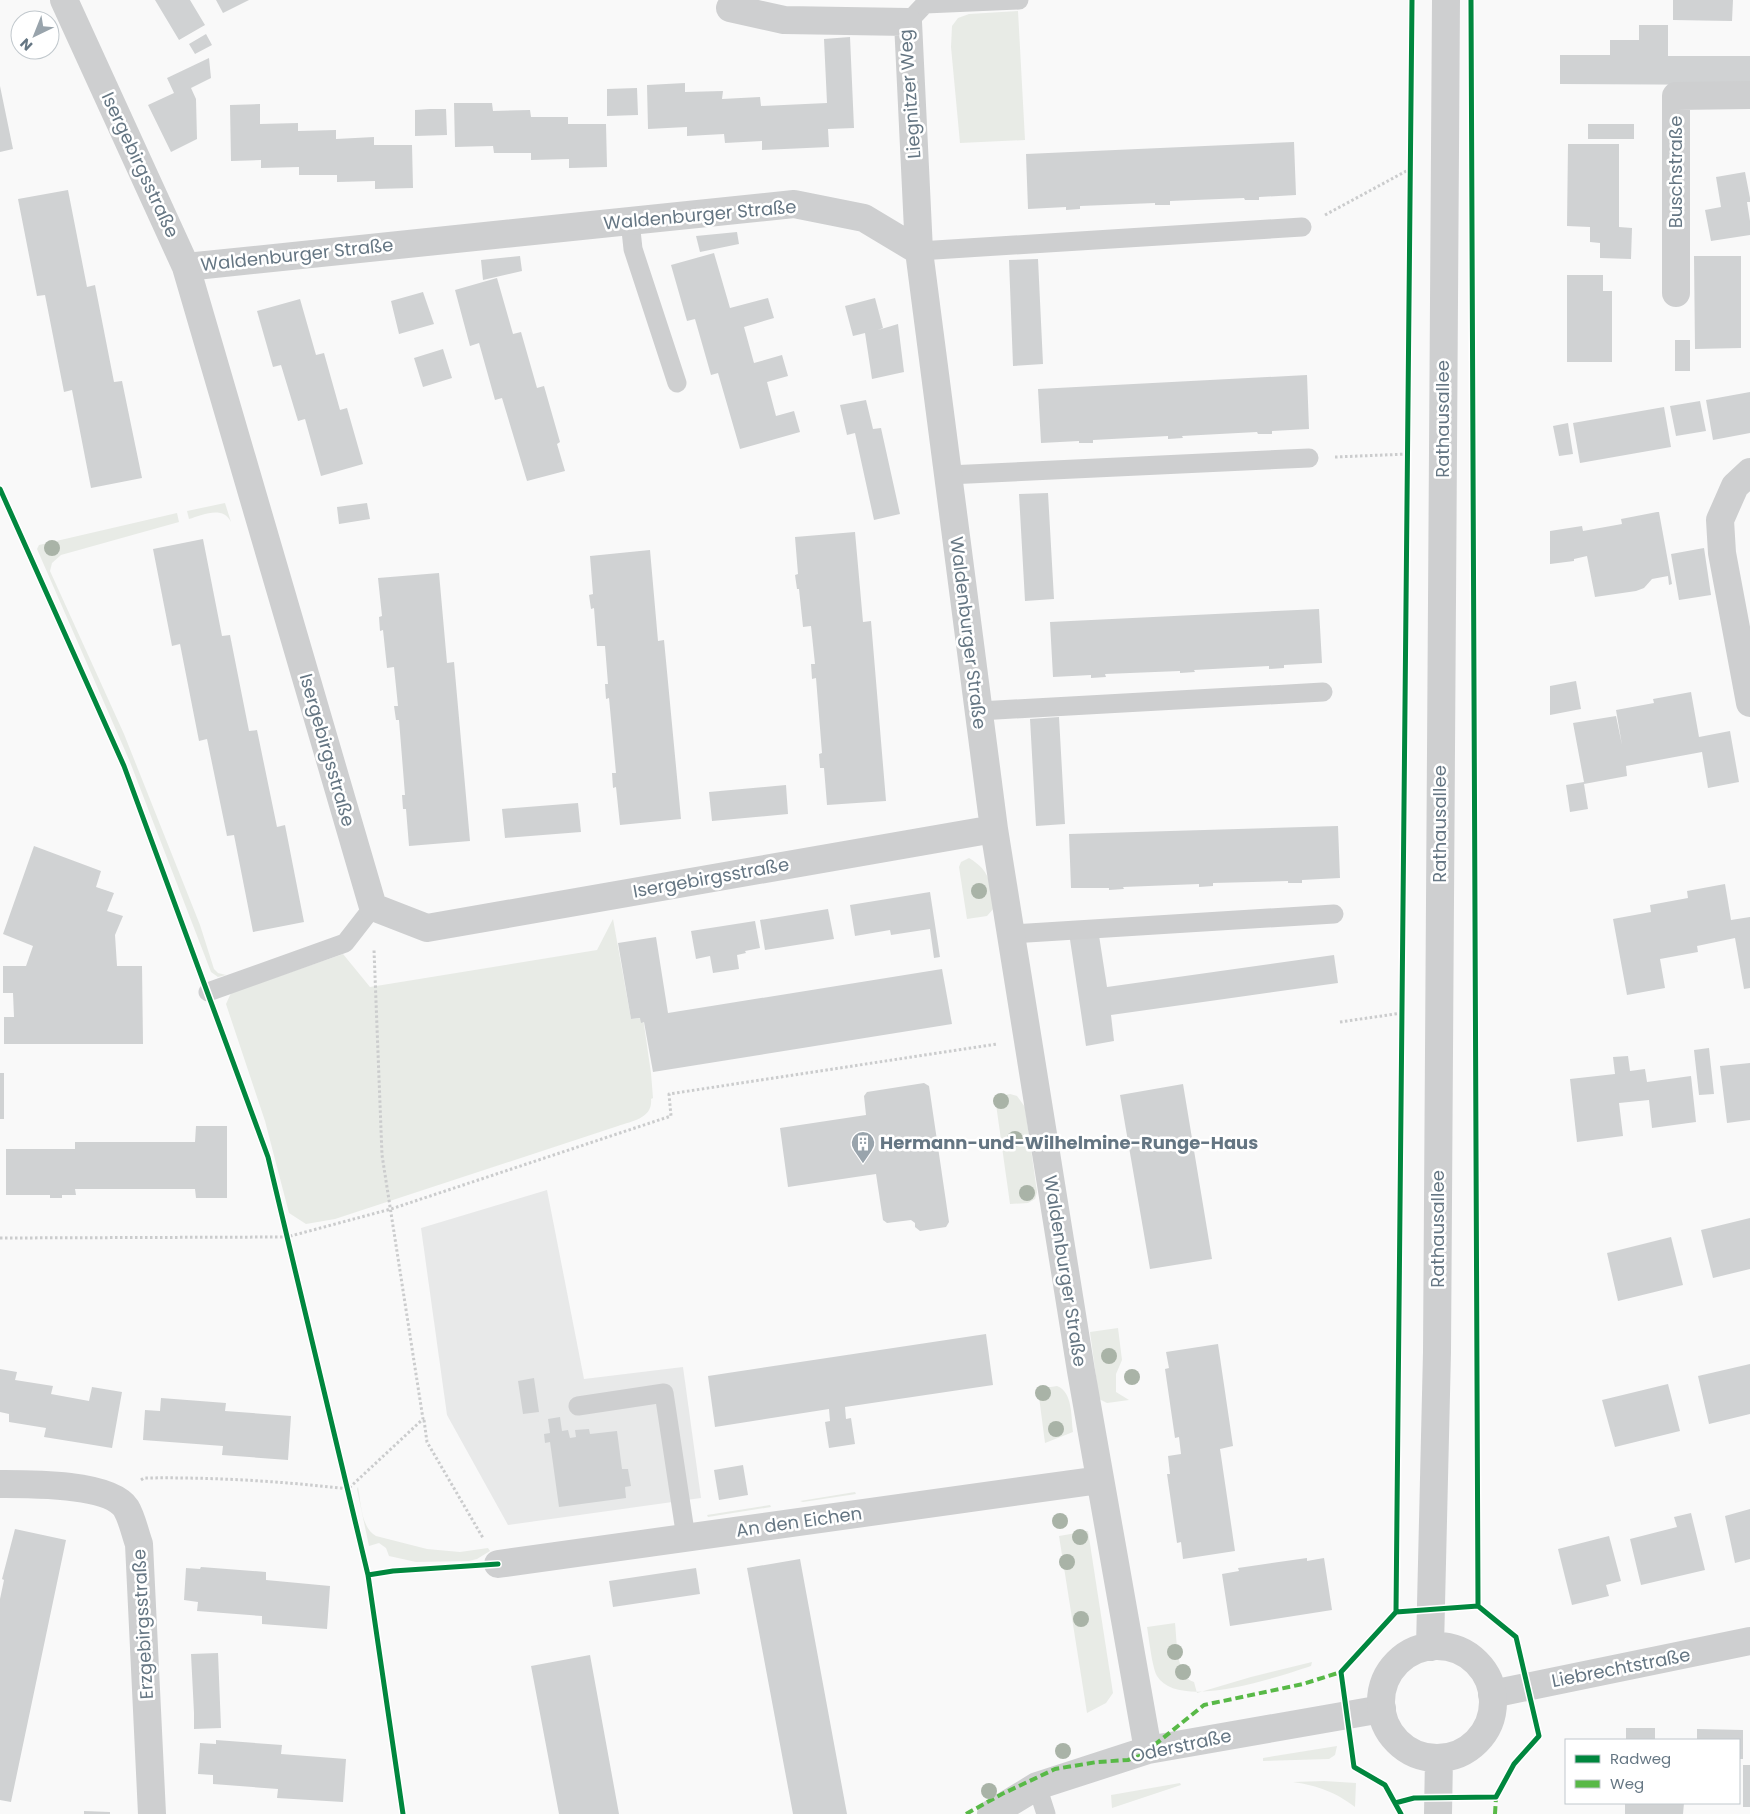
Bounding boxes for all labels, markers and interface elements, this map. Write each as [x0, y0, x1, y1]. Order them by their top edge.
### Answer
north arrow [10, 10, 60, 60]
street label: Liegnitzer Weg [893, 28, 926, 160]
text: N [15, 34, 37, 55]
street label: Isergebirgsstraße [96, 88, 185, 242]
street label: Buschstraße [1663, 116, 1688, 228]
street label: Waldenburger Straße [602, 194, 798, 235]
street label: Waldenburger Straße [199, 232, 395, 277]
street label: Rathausallee [1430, 360, 1455, 478]
street label: Waldenburger Straße [944, 535, 993, 731]
street label: Isergebirgsstraße [294, 670, 361, 829]
street label: Rathausallee [1427, 765, 1452, 883]
street label: Isergebirgsstraße [631, 851, 791, 904]
building icon: Hermann-und-Wilhelmine-Runge-Haus [850, 1130, 876, 1164]
place label: Hermann-und-Wilhelmine-Runge-Haus [880, 1130, 1258, 1155]
street label: Rathausallee [1425, 1170, 1450, 1288]
street label: Waldenburger Straße [1038, 1173, 1093, 1369]
street label: An den Eichen [734, 1500, 864, 1543]
street label: Erzgebirgsstraße [126, 1548, 159, 1700]
street label: Liebrechtstraße [1549, 1642, 1692, 1693]
street label: Oderstraße [1128, 1723, 1234, 1768]
legend [1565, 1739, 1740, 1804]
text: Radweg [1610, 1748, 1671, 1769]
text: Weg [1610, 1773, 1644, 1794]

